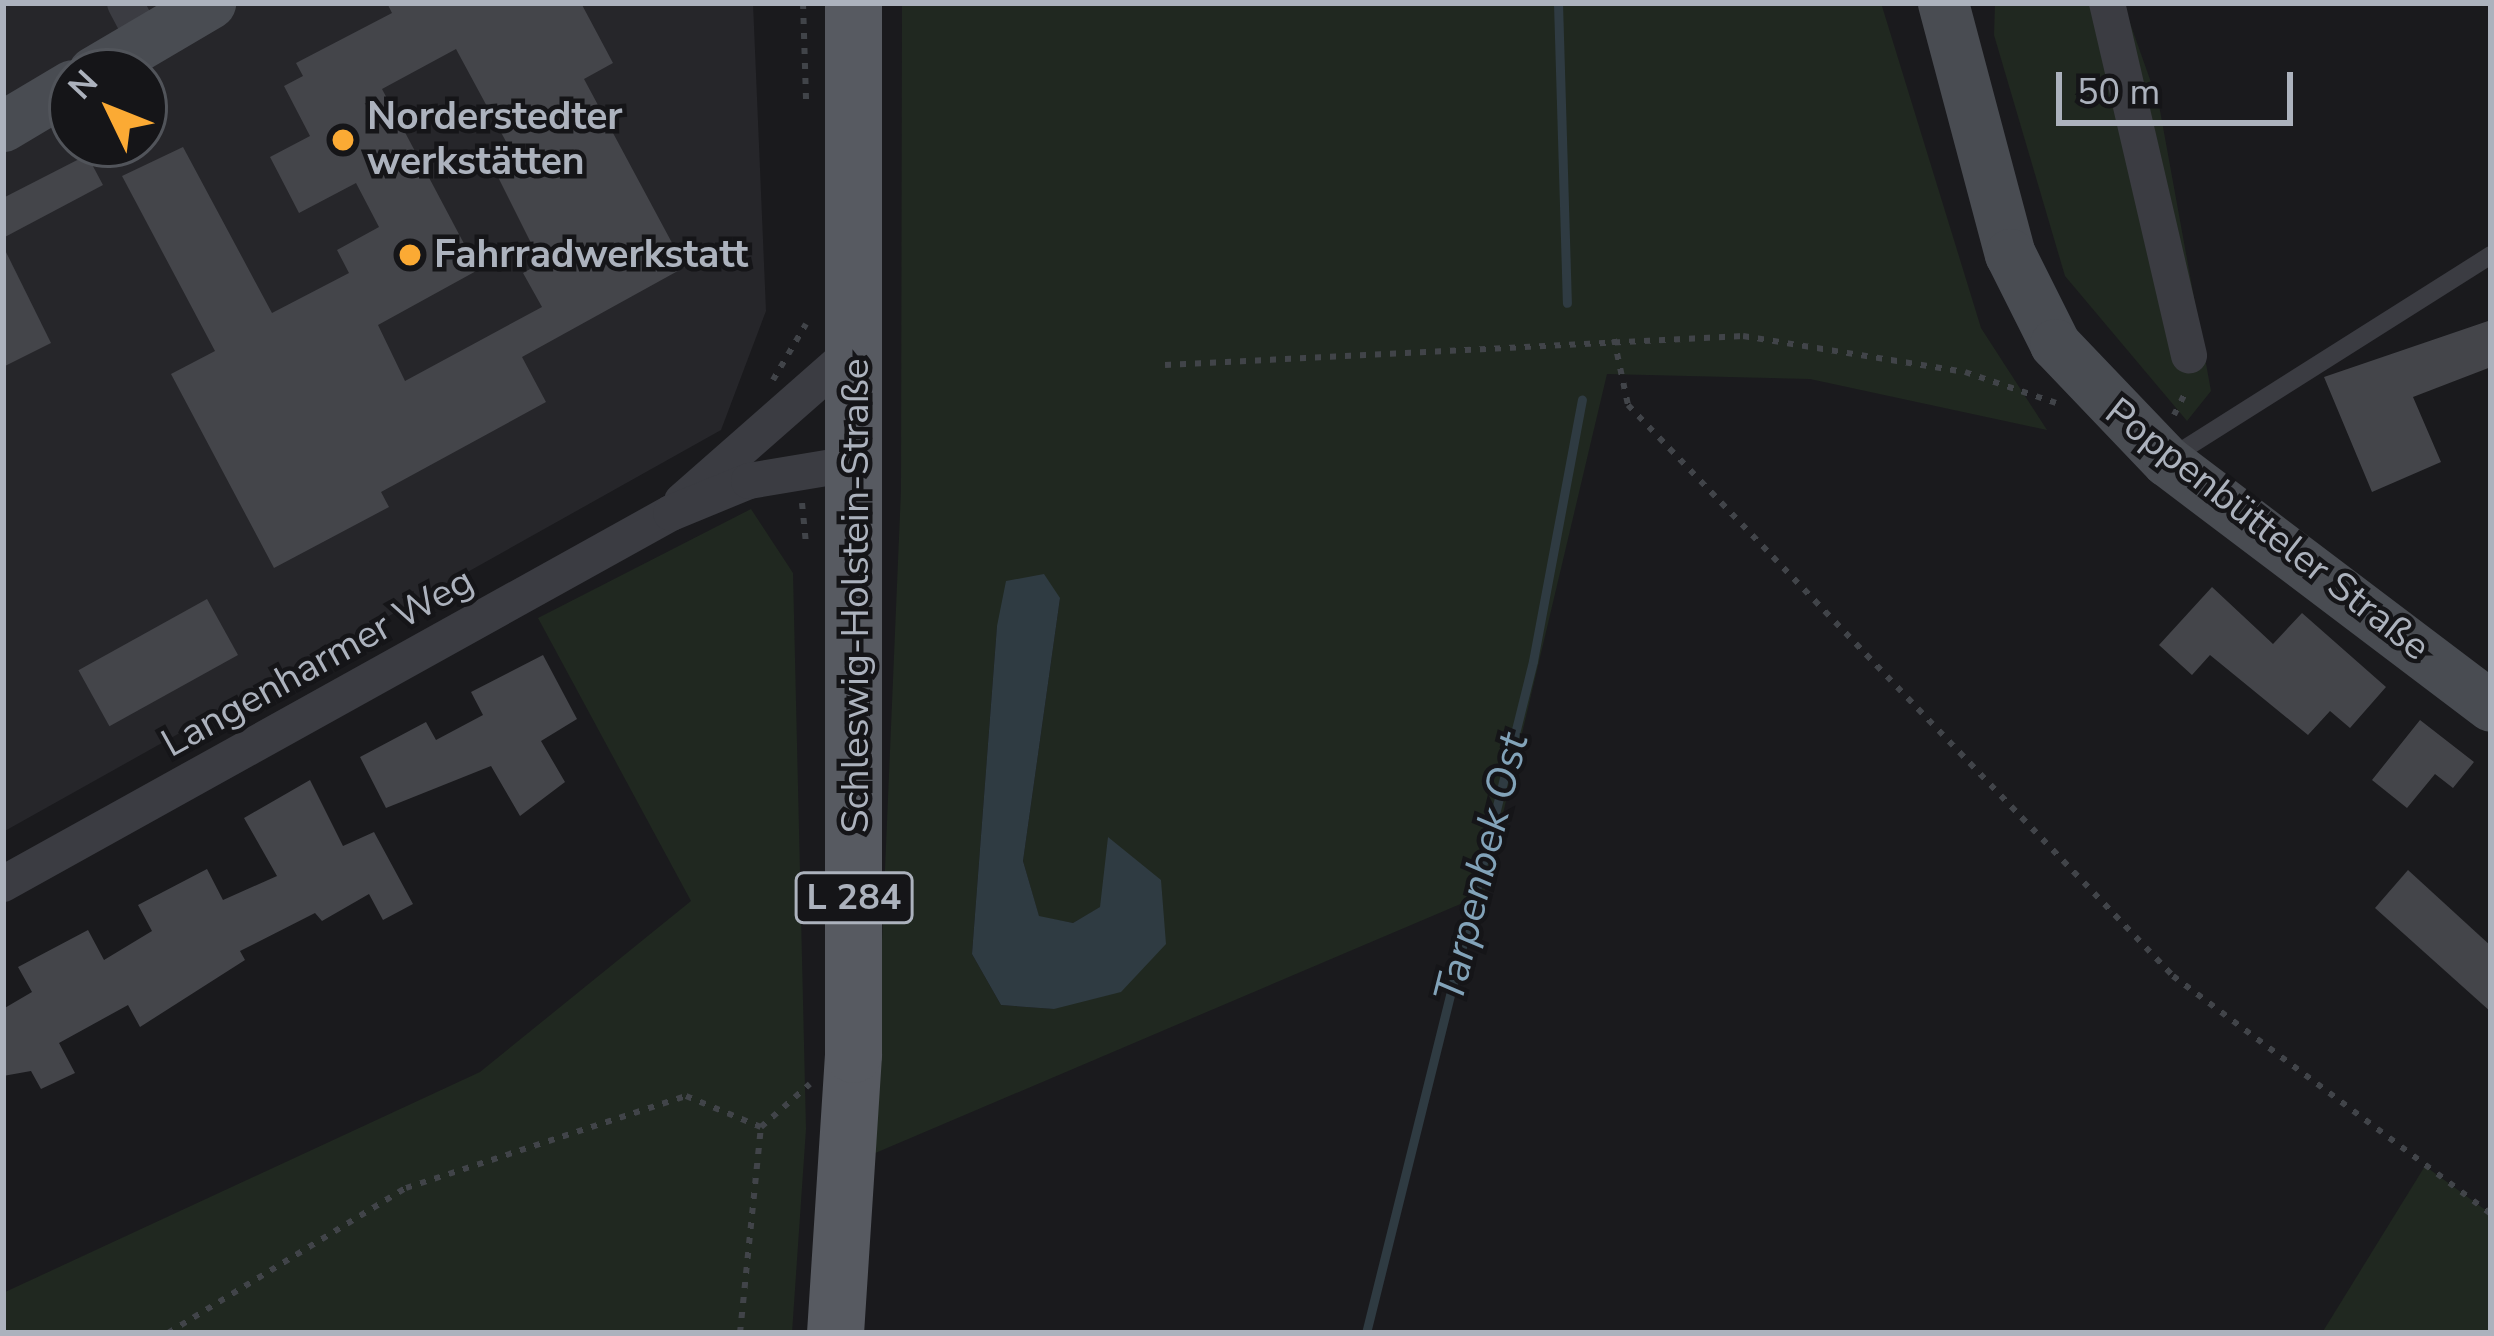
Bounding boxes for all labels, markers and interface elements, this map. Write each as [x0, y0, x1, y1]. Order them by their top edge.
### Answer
north arrow [48, 48, 168, 168]
scale bar [2062, 48, 2299, 122]
text: N [59, 61, 108, 110]
text: 50 m [2077, 68, 2160, 117]
place label: Norderstedter werkstätten [367, 95, 623, 186]
marker: Norderstedter werkstätten [330, 127, 356, 153]
place label: Fahrradwerkstatt [434, 232, 748, 278]
marker: Fahrradwerkstatt [397, 242, 423, 268]
street label: Schleswig-Holstein-Straße [833, 358, 879, 834]
street label: Poppenbütteler Straße [2096, 389, 2438, 671]
street label: Langenharmer Weg [154, 558, 482, 768]
water label: Tarpenbek Ost [1424, 728, 1540, 1008]
road number: L 284 [794, 868, 914, 928]

